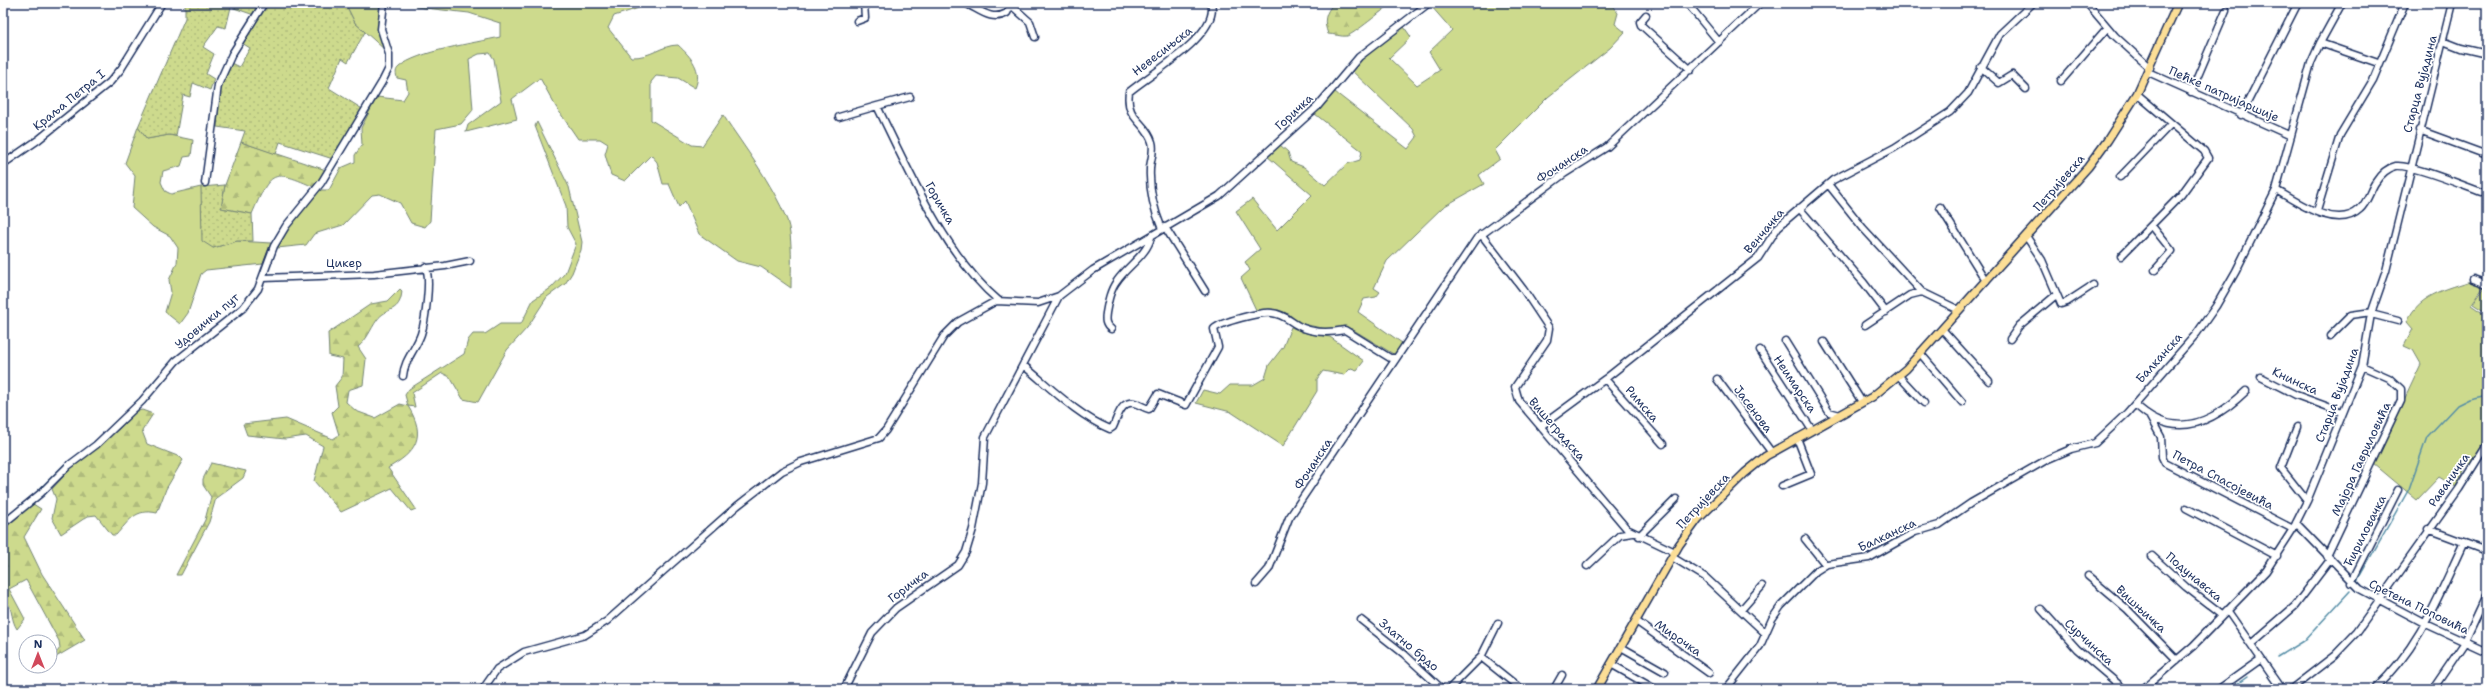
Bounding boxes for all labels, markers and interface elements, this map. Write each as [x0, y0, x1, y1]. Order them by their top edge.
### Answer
street label: Невесињска [1129, 22, 1196, 79]
street label: Старца Вујадина [2399, 33, 2441, 134]
street label: Пећке патријаршије [2166, 63, 2282, 126]
street label: Краља Петра I [30, 66, 109, 134]
street label: Горичка [1272, 90, 1317, 134]
street label: Фочанска [1533, 141, 1591, 187]
street label: Петријевска [2030, 151, 2089, 215]
street label: Горичка [921, 179, 959, 228]
street label: Венчачка [1740, 205, 1788, 257]
street label: Цикер [326, 255, 362, 271]
street label: Удовички пут [171, 289, 243, 353]
street label: Балканска [2132, 329, 2186, 386]
street label: Старца Вујадина [2312, 345, 2363, 445]
street label: Неимарска [1770, 352, 1820, 416]
street label: Книнска [2269, 363, 2321, 399]
street label: Римска [1622, 382, 1663, 426]
street label: Јасенова [1730, 382, 1776, 436]
street label: Вишеградска [1525, 394, 1589, 464]
street label: Мајора Гавриловића [2328, 399, 2395, 519]
street label: Фочанска [1290, 435, 1336, 493]
street label: Петра Спасојевића [2170, 447, 2277, 514]
street label: Раваничка [2425, 449, 2474, 510]
street label: Петријевска [1673, 469, 1733, 532]
street label: Ћириловачка [2340, 492, 2390, 570]
street label: Балканска [1855, 514, 1919, 555]
street label: Подунавска [2162, 549, 2226, 606]
street label: Горичка [885, 565, 932, 606]
street label: Сретена Поповића [2366, 576, 2472, 638]
street label: Вишњичка [2112, 582, 2170, 637]
street label: Златно брдо [1376, 615, 1442, 675]
street label: Сурчинска [2061, 615, 2117, 669]
street label: Мирочка [1651, 616, 1705, 660]
north arrow [18, 634, 58, 674]
text: N [34, 637, 43, 652]

